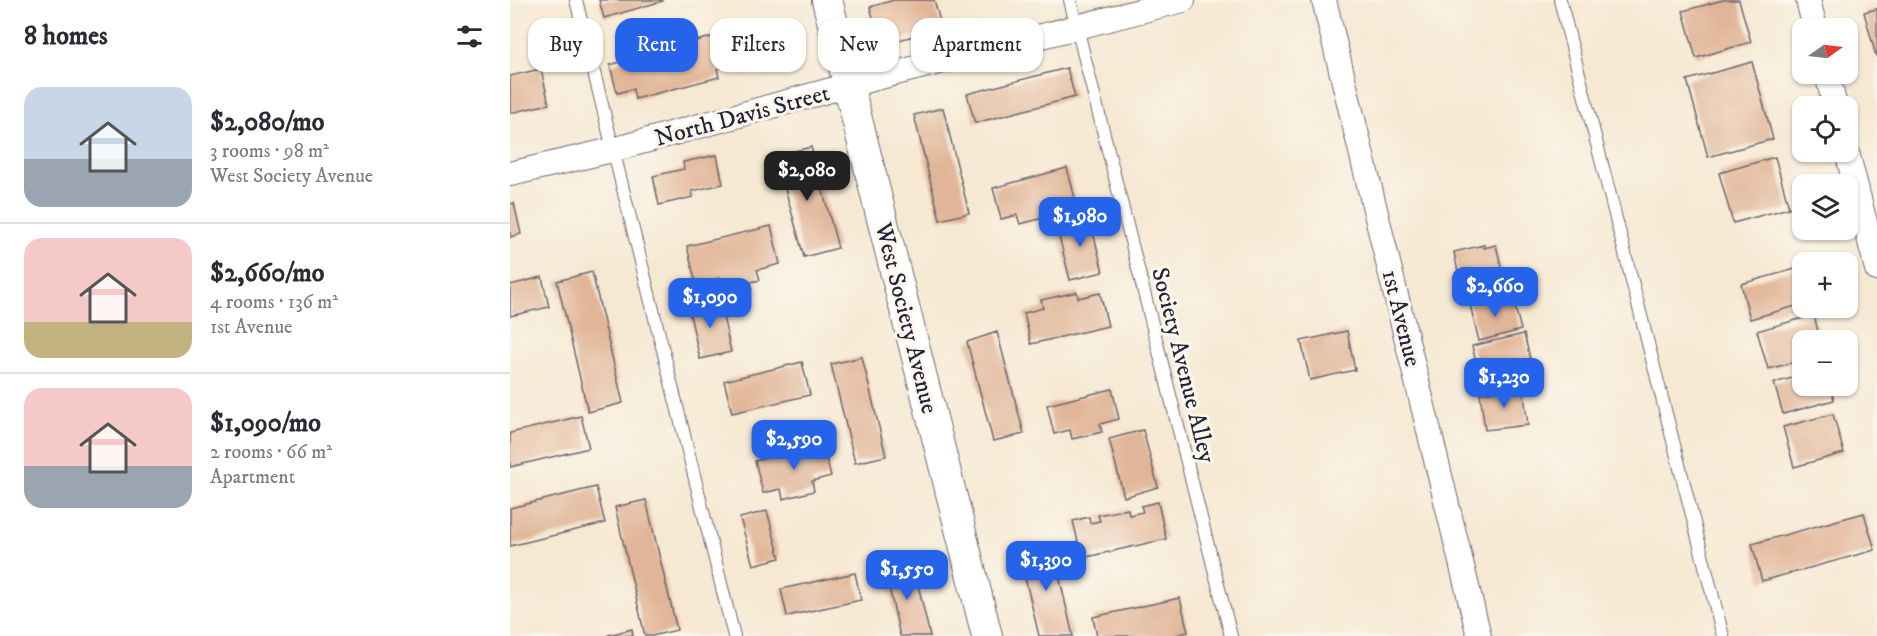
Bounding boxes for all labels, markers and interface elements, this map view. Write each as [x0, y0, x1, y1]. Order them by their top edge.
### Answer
chip: Buy [528, 18, 603, 72]
chip: Rent [615, 18, 698, 72]
chip: Filters [710, 18, 806, 72]
chip: New [818, 18, 899, 72]
chip: Apartment [911, 18, 1043, 72]
north arrow [1792, 18, 1858, 84]
map controls [1792, 18, 1858, 396]
text: 8 homes [24, 20, 108, 53]
icon: filters [453, 20, 486, 53]
street label: North Davis Street [652, 78, 833, 154]
button: locate [1792, 96, 1858, 162]
text: $2,080/mo [210, 106, 324, 139]
icon: home [72, 111, 144, 183]
text: 3 rooms · 98 m² [210, 139, 329, 164]
pin: $2,080 [758, 151, 856, 202]
text: $2,080 [778, 158, 836, 183]
text: West Society Avenue [210, 164, 373, 189]
button: layers [1792, 174, 1858, 240]
pin: $1,980 [1031, 197, 1129, 248]
text: $1,980 [1053, 204, 1107, 229]
street label: West Society Avenue [868, 219, 944, 417]
button: + [1792, 252, 1858, 318]
text: $2,660/mo [210, 257, 324, 290]
icon: home [72, 262, 144, 334]
street label: Society Avenue Alley [1144, 264, 1222, 467]
street label: 1st Avenue [1375, 267, 1428, 370]
pin: $2,660 [1446, 267, 1544, 318]
text: $2,660 [1466, 274, 1524, 299]
pin: $1,090 [661, 278, 759, 329]
text: $1,090 [682, 285, 738, 310]
text: 4 rooms · 136 m² [210, 290, 338, 315]
text: 1st Avenue [210, 315, 292, 340]
button: − [1792, 330, 1858, 396]
pin: $1,230 [1455, 358, 1553, 409]
text: $1,230 [1478, 365, 1530, 390]
text: $1,090/mo [210, 407, 321, 440]
icon: home [72, 412, 144, 484]
pin: $2,590 [745, 420, 843, 471]
text: $2,590 [766, 427, 822, 452]
text: 2 rooms · 66 m² [210, 440, 332, 465]
text: Apartment [210, 465, 295, 490]
pin: $1,390 [997, 541, 1095, 592]
text: $1,390 [1020, 548, 1072, 573]
pin: $1,550 [858, 550, 956, 601]
text: $1,550 [880, 557, 934, 582]

